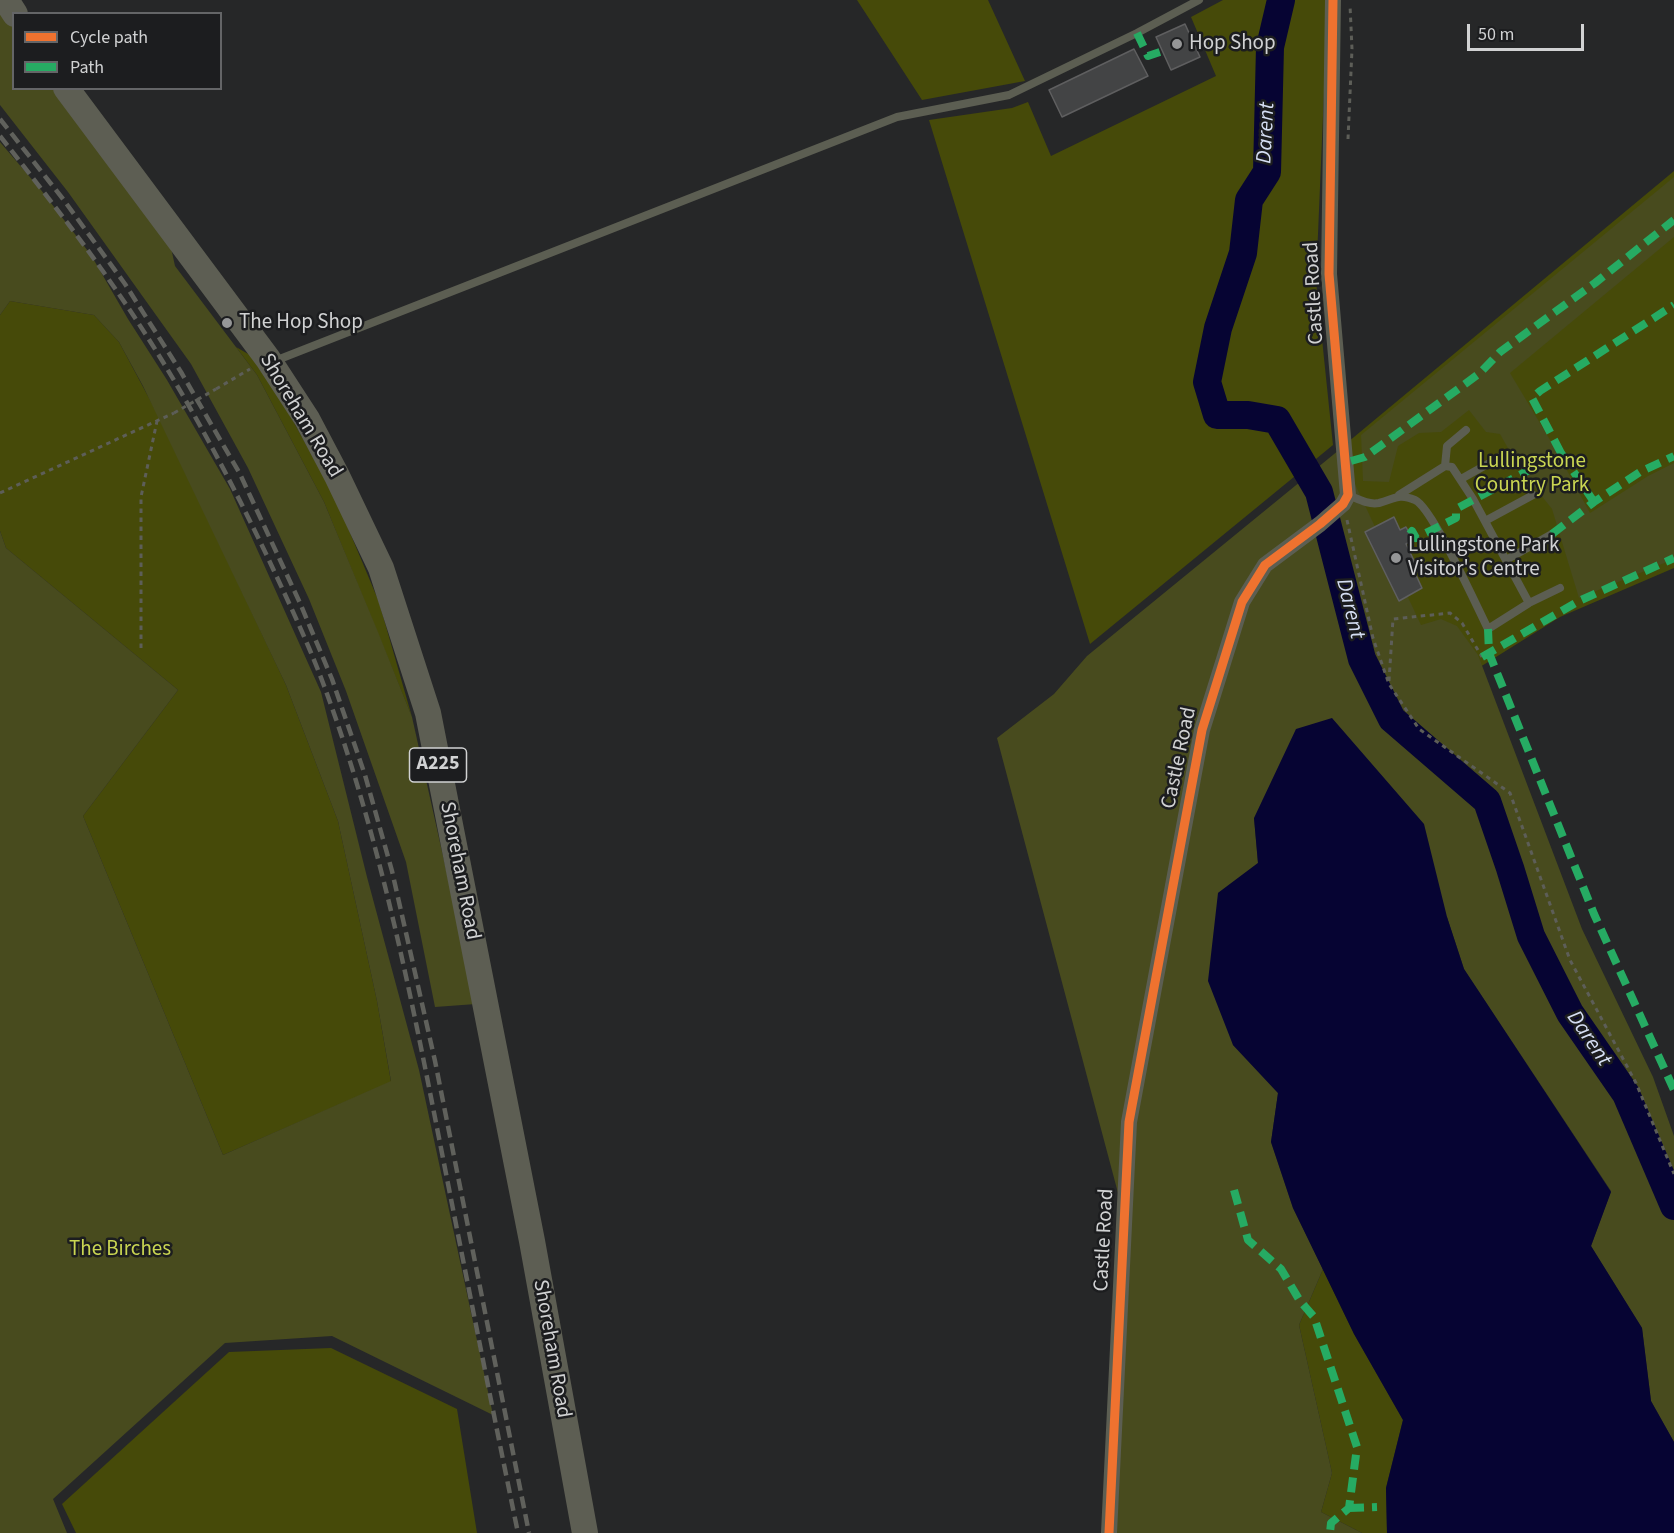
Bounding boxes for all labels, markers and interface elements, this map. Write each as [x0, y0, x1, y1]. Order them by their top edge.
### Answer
legend [12, 12, 222, 90]
scale bar [1470, 12, 1587, 50]
text: 50 m [1478, 22, 1514, 47]
text: Cycle path [70, 25, 148, 50]
place label: Hop Shop [1189, 31, 1276, 57]
marker: Hop Shop [1170, 37, 1184, 51]
text: Path [70, 55, 104, 80]
water label: Darent [1252, 102, 1282, 164]
street label: Castle Road [1300, 241, 1330, 345]
place label: The Hop Shop [239, 310, 363, 336]
marker: The Hop Shop [220, 316, 234, 330]
street label: Shoreham Road [253, 349, 347, 483]
park label: Lullingstone Country Park [1475, 449, 1589, 499]
place label: Lullingstone Park Visitor's Centre [1408, 533, 1559, 583]
marker: Lullingstone Park Visitor's Centre [1389, 551, 1403, 565]
water label: Darent [1329, 576, 1369, 642]
street label: Castle Road [1157, 705, 1203, 811]
road number: A225 [410, 748, 466, 782]
street label: Shoreham Road [433, 800, 485, 942]
water label: Darent [1560, 1006, 1616, 1072]
street label: Castle Road [1090, 1188, 1120, 1292]
park label: The Birches [69, 1237, 171, 1263]
street label: Shoreham Road [526, 1278, 576, 1420]

